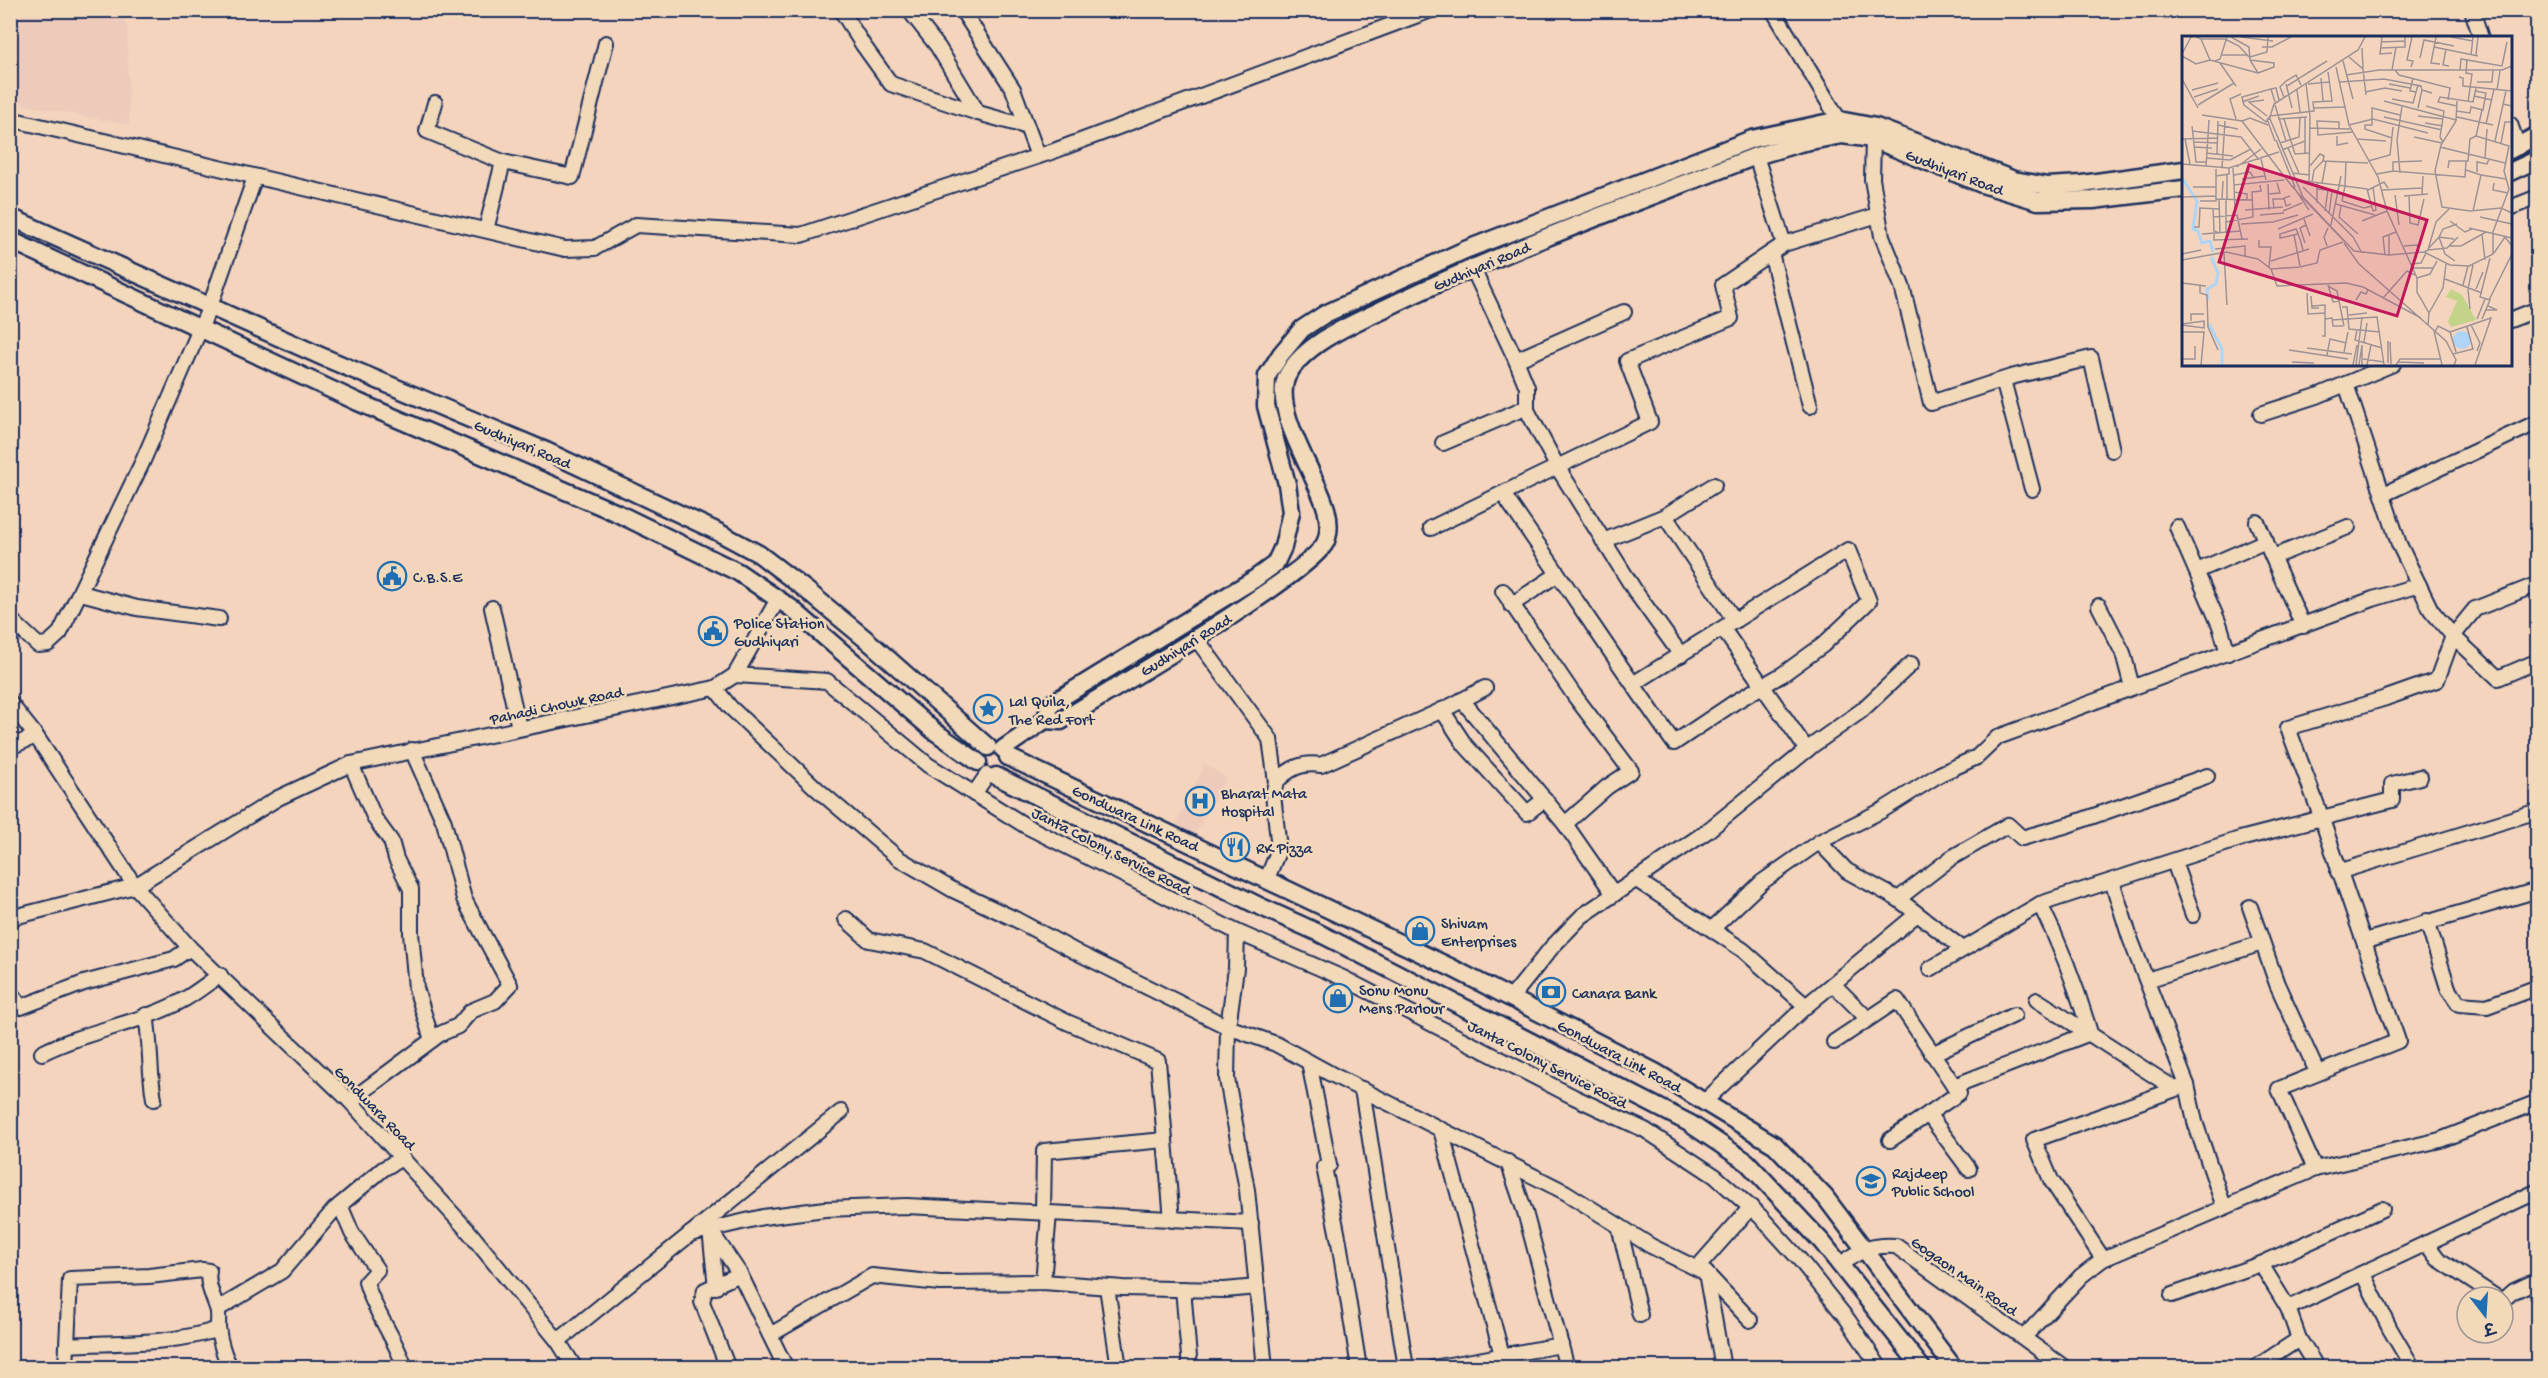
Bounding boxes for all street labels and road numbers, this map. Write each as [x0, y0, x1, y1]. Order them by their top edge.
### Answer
street label: Gudhiyari Road [1902, 147, 2007, 202]
street label: Gudhiyari Road [1431, 239, 1535, 297]
street label: Gudhiyari Road [470, 417, 575, 476]
street label: Gudhiyari Road [1138, 611, 1237, 682]
street label: Pahadi Chowk Road [487, 684, 627, 731]
street label: Gondwara Link Road [1068, 782, 1202, 859]
street label: Janta Colony Service Road [1027, 805, 1195, 902]
street label: Gondwara Link Road [1553, 1017, 1685, 1100]
street label: Janta Colony Service Road [1463, 1018, 1631, 1115]
street label: Gondwara Road [328, 1063, 420, 1157]
street label: Gogaon Main Road [1906, 1234, 2021, 1323]

